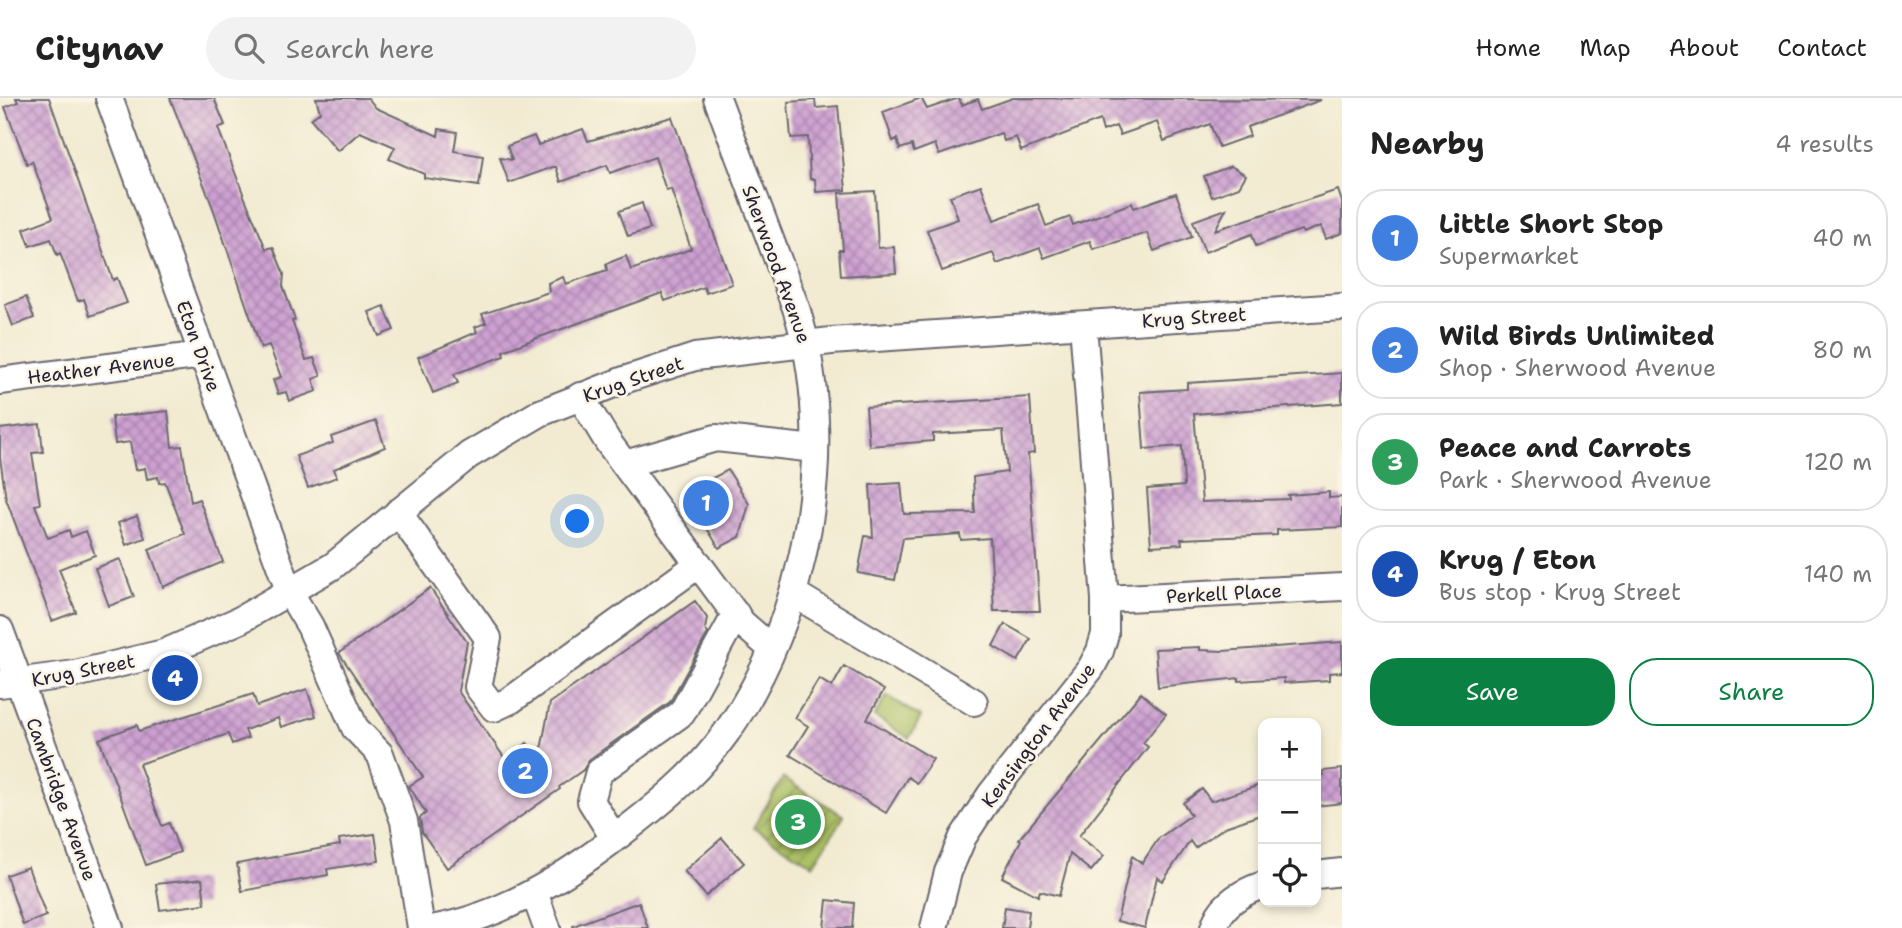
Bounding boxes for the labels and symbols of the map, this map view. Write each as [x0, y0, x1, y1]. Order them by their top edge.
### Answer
street label: Sherwood Avenue [736, 182, 817, 347]
street label: Eton Drive [170, 297, 227, 395]
street label: Krug Street [1141, 301, 1247, 334]
street label: Heather Avenue [26, 347, 176, 390]
street label: Krug Street [580, 351, 687, 408]
pin: 1 [683, 477, 729, 529]
your location [560, 504, 594, 538]
street label: Perkell Place [1165, 578, 1283, 609]
street label: Krug Street [29, 648, 137, 693]
pin: 4 [152, 652, 198, 704]
street label: Kensington Avenue [976, 658, 1101, 813]
street label: Cambridge Avenue [20, 714, 103, 884]
pin: 2 [502, 745, 548, 797]
pin: 3 [775, 796, 821, 848]

